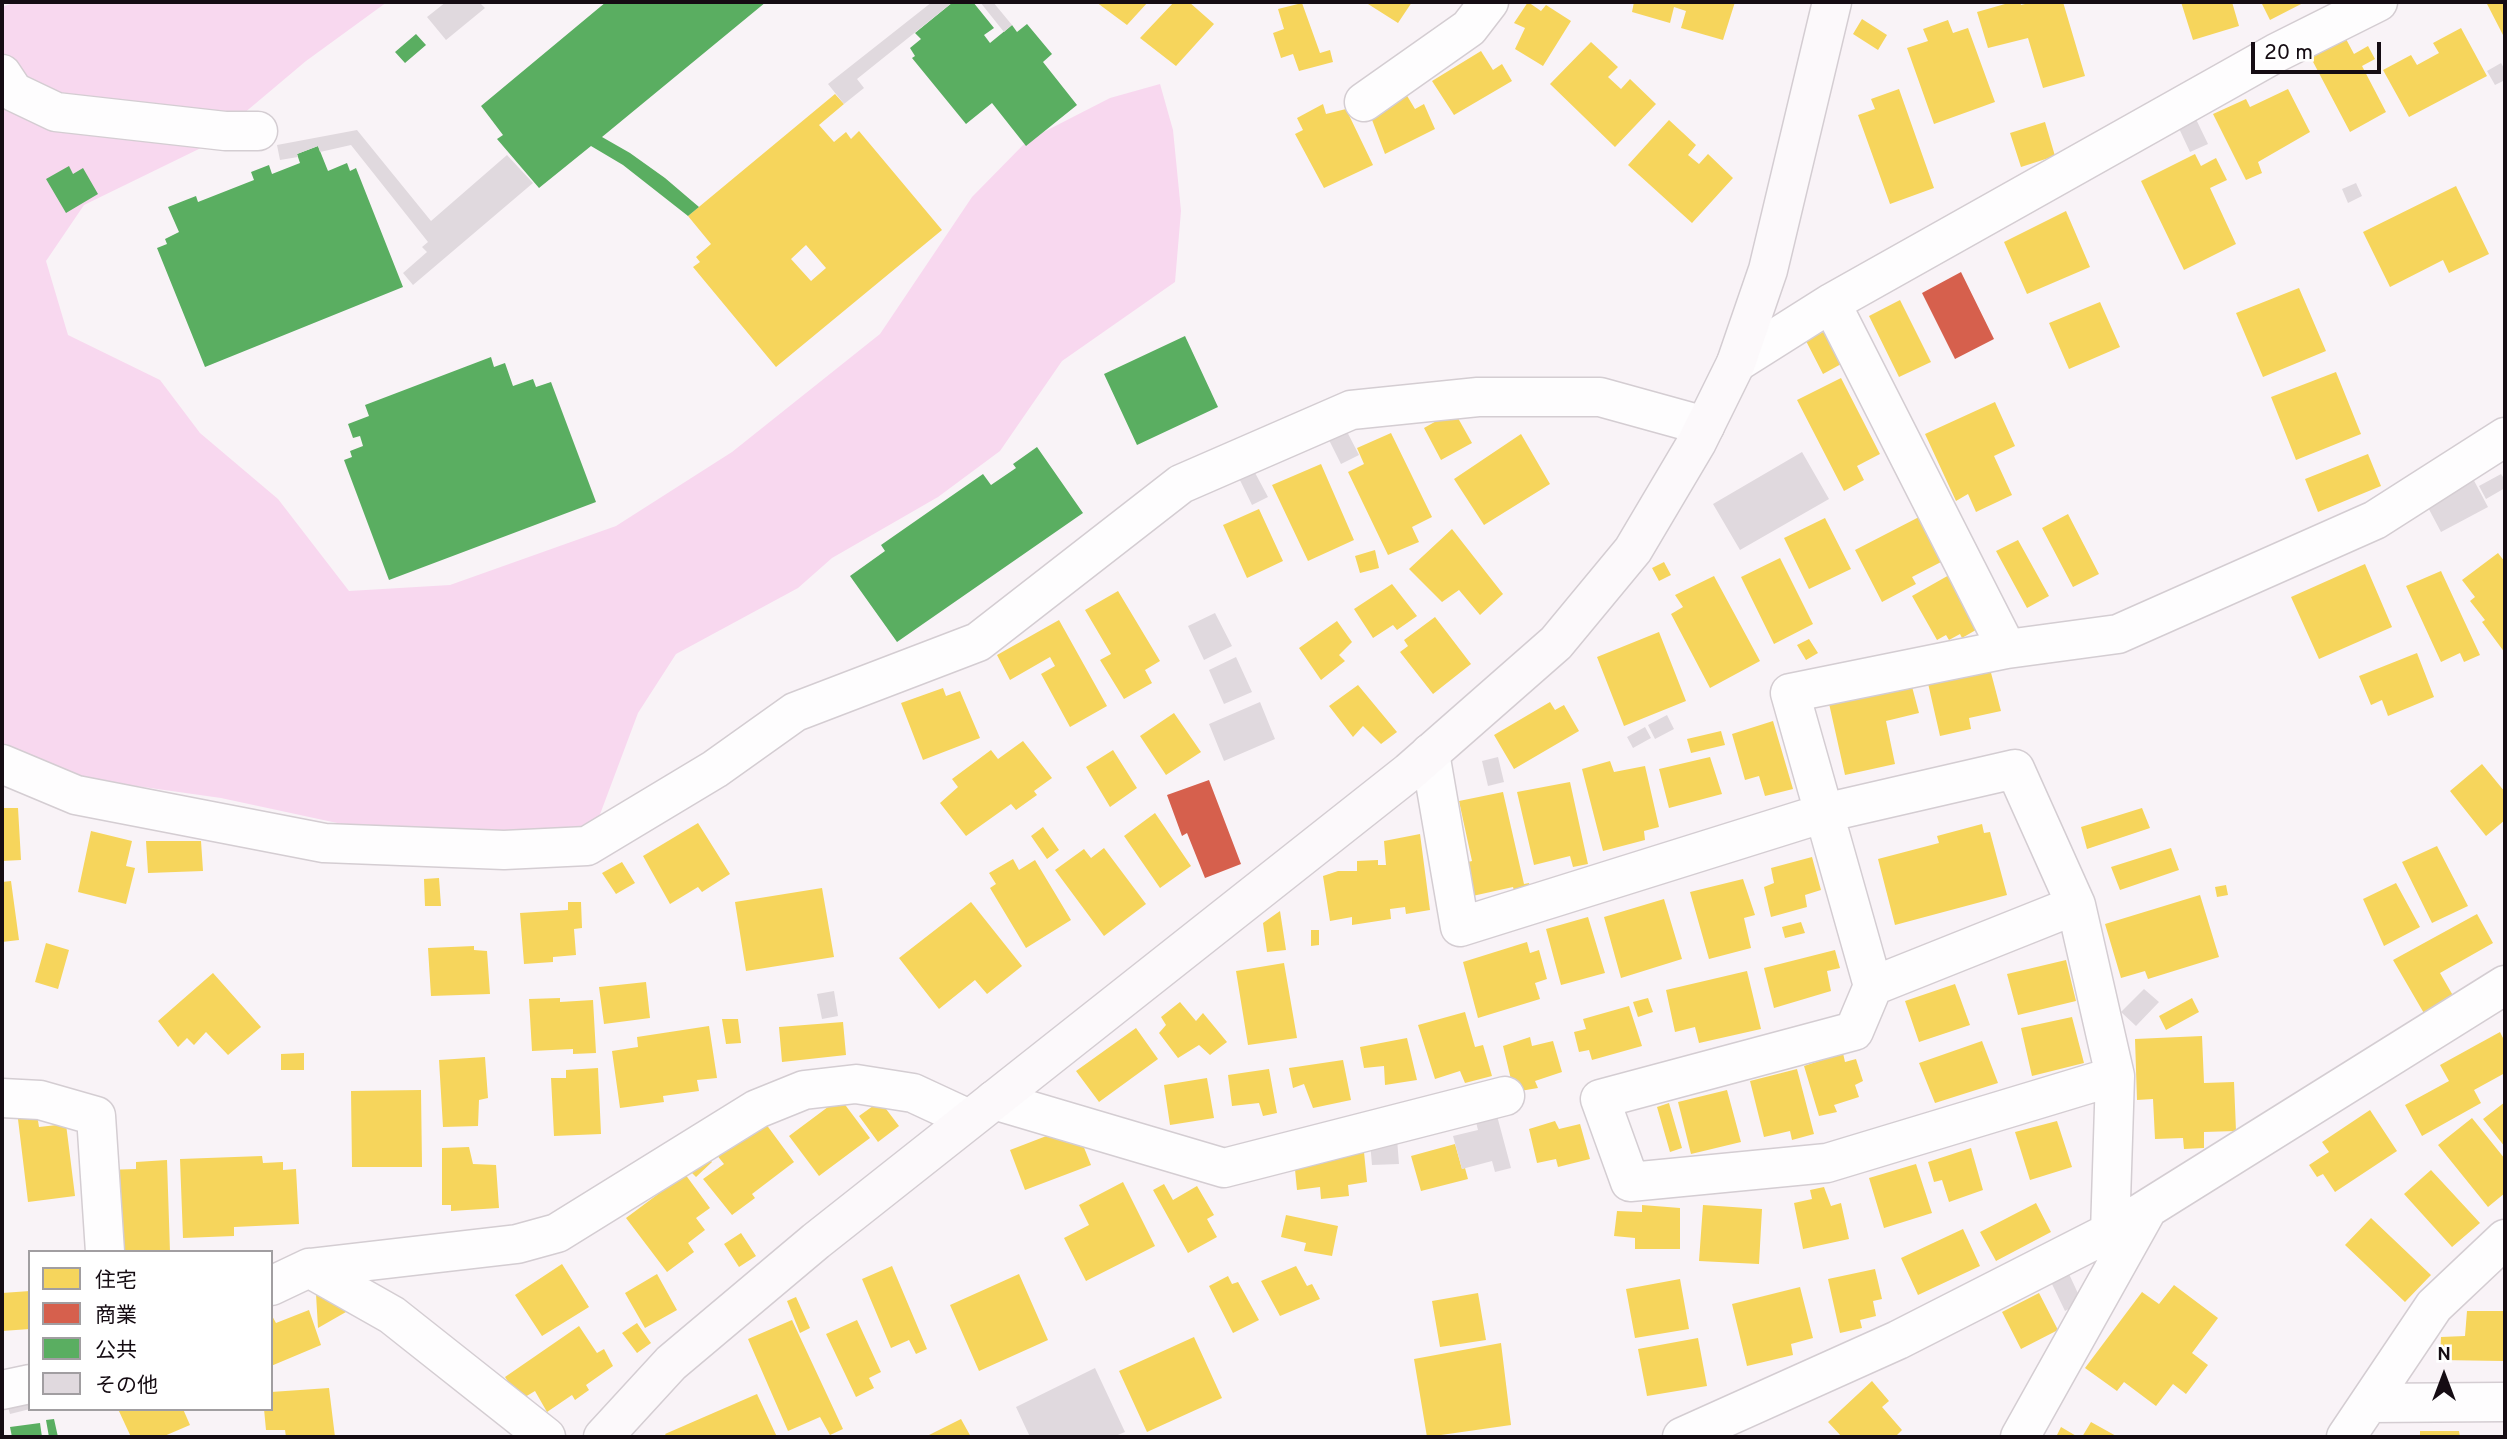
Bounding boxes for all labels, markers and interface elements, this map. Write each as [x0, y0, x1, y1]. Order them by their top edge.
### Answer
scale bar [2255, 28, 2384, 72]
text: 20 m [2264, 40, 2313, 67]
legend [28, 1250, 273, 1411]
text: 住宅 [95, 1268, 137, 1295]
text: 商業 [95, 1303, 137, 1330]
text: 公共 [95, 1338, 137, 1365]
north arrow [2409, 1341, 2479, 1411]
text: N [2437, 1343, 2451, 1367]
text: その他 [95, 1373, 158, 1400]

